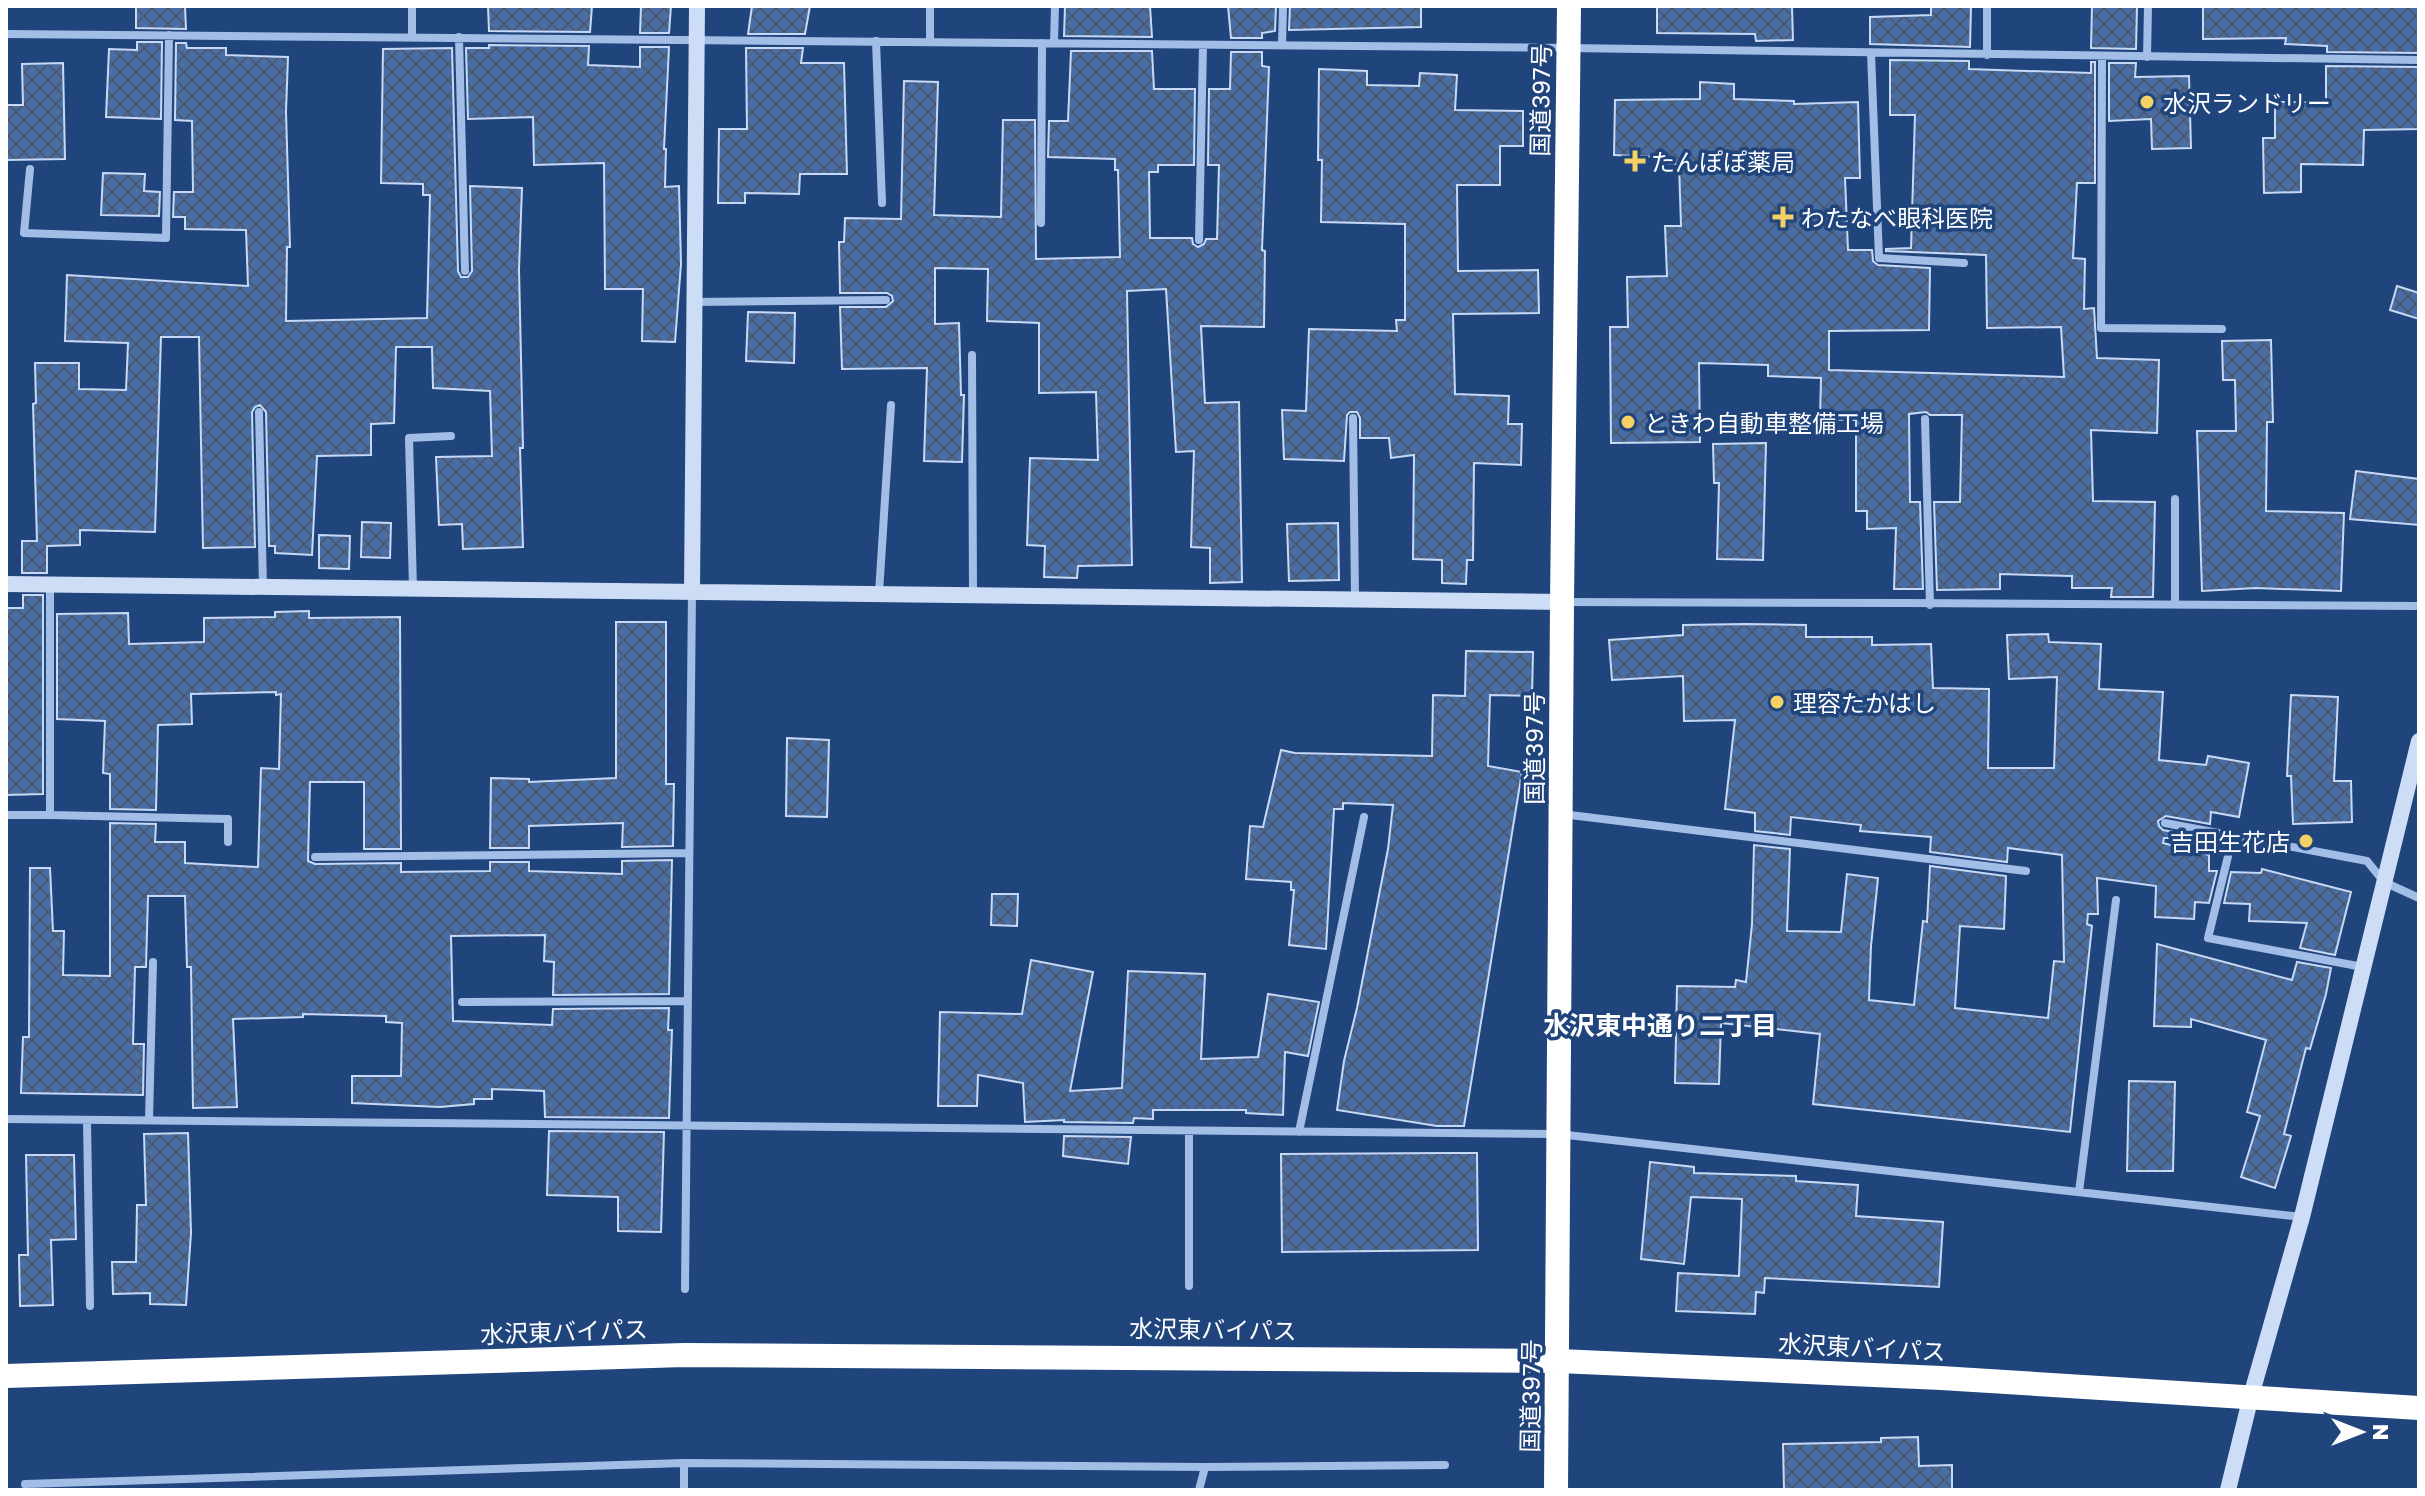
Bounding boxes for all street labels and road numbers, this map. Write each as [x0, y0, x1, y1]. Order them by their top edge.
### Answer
street label: 国道397号 [1525, 43, 1555, 157]
street label: 国道397号 [1519, 691, 1548, 805]
street label: 水沢東バイパス [1129, 1313, 1297, 1345]
street label: 水沢東バイパス [480, 1314, 648, 1348]
street label: 水沢東バイパス [1778, 1328, 1946, 1366]
street label: 国道397号 [1515, 1339, 1545, 1453]

